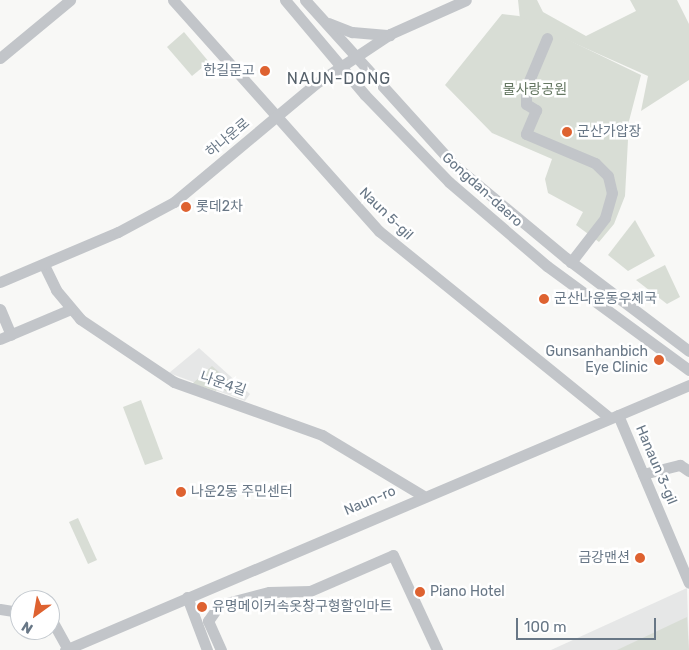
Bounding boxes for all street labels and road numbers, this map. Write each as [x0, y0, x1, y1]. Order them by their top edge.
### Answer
street label: 하나운로 [203, 115, 253, 161]
street label: Gongdan-daero [438, 149, 526, 231]
street label: Naun 5-gil [356, 184, 416, 244]
street label: 나운4길 [198, 368, 248, 400]
street label: Hanaun 3-gil [632, 423, 680, 507]
street label: Naun-ro [342, 483, 398, 519]

